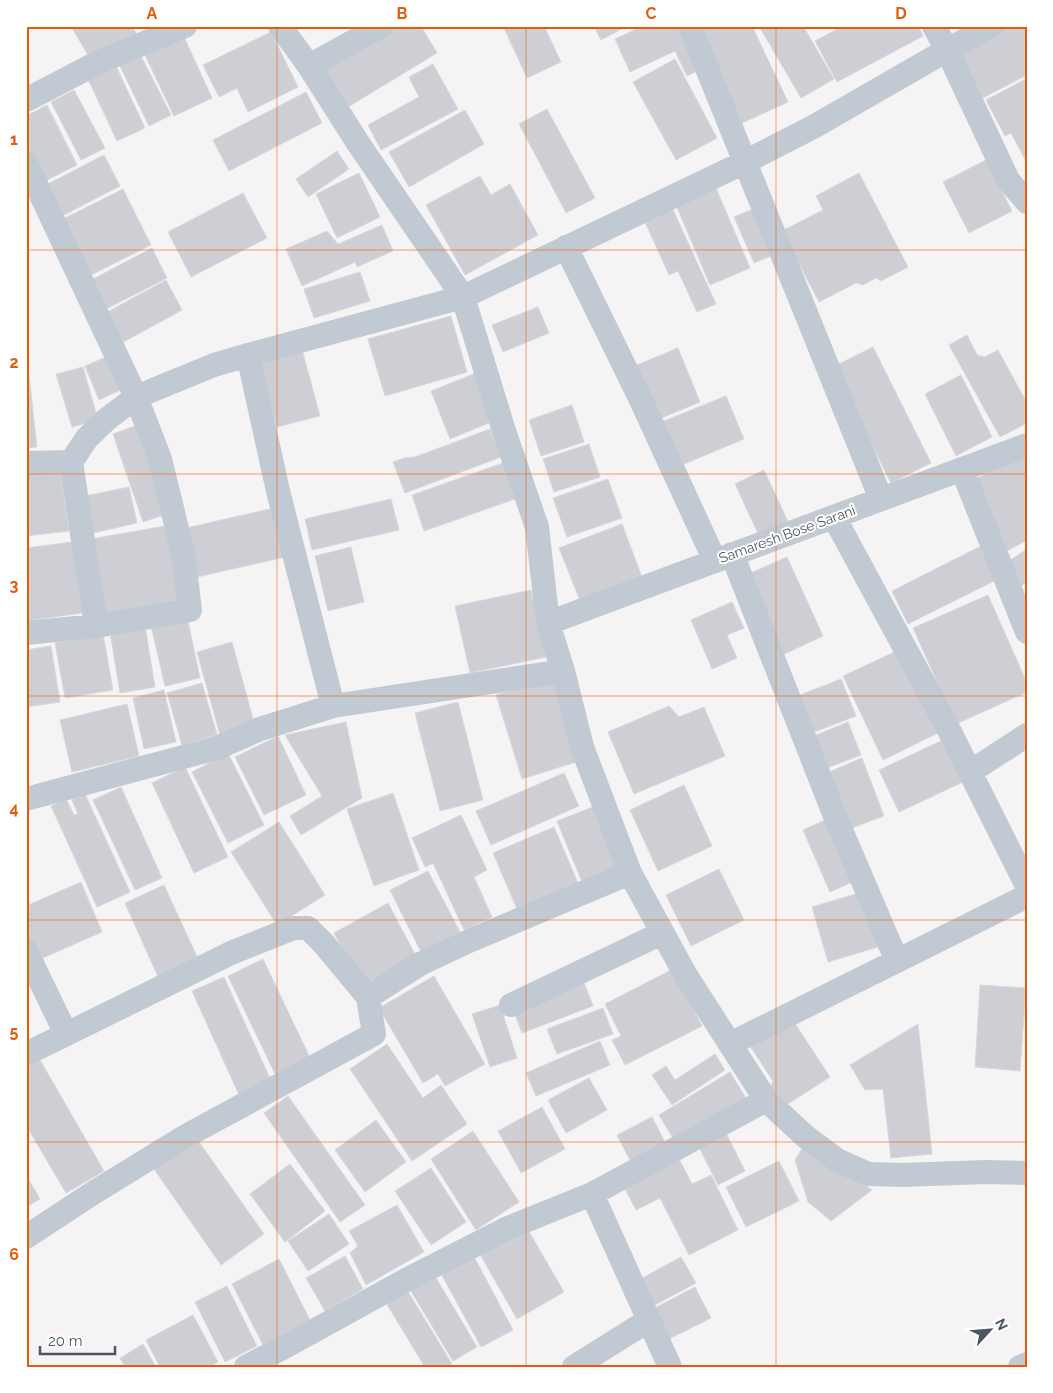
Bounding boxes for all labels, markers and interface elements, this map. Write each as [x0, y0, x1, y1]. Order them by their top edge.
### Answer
text: A [147, 4, 158, 23]
text: B [397, 4, 408, 23]
text: C [646, 4, 657, 23]
text: D [895, 4, 907, 23]
text: 1 [10, 130, 18, 149]
text: 2 [9, 353, 19, 372]
street label: Samaresh Bose Sarani [717, 502, 857, 566]
text: 3 [10, 576, 19, 595]
text: 4 [9, 799, 19, 818]
text: 5 [10, 1022, 19, 1041]
text: 6 [9, 1245, 19, 1264]
north arrow [966, 1306, 1016, 1356]
text: N [992, 1316, 1011, 1333]
scale bar [40, 1323, 115, 1355]
text: 20 m [48, 1332, 83, 1350]

